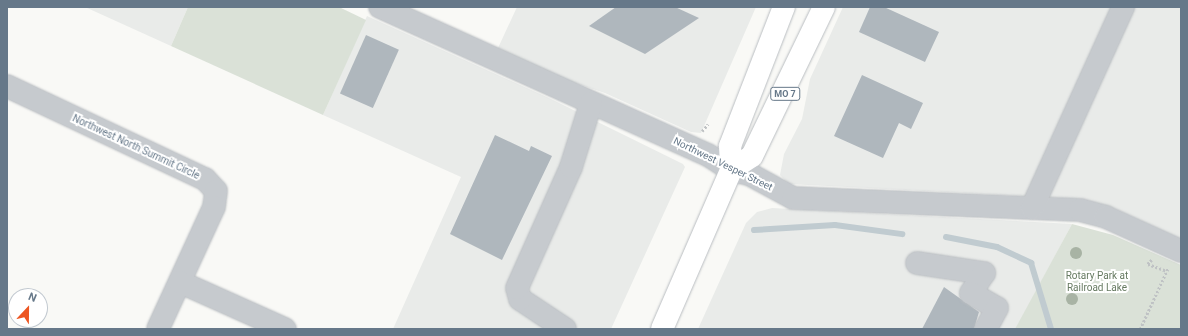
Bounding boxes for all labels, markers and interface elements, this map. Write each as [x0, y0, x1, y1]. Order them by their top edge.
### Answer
road number: MO 7 [770, 87, 800, 101]
street label: Northwest North Summit Circle [70, 112, 202, 182]
street label: Northwest Vesper Street [671, 135, 775, 193]
park label: Rotary Park at Railroad Lake [1066, 269, 1128, 292]
north arrow [8, 288, 48, 328]
text: N [26, 290, 38, 305]

